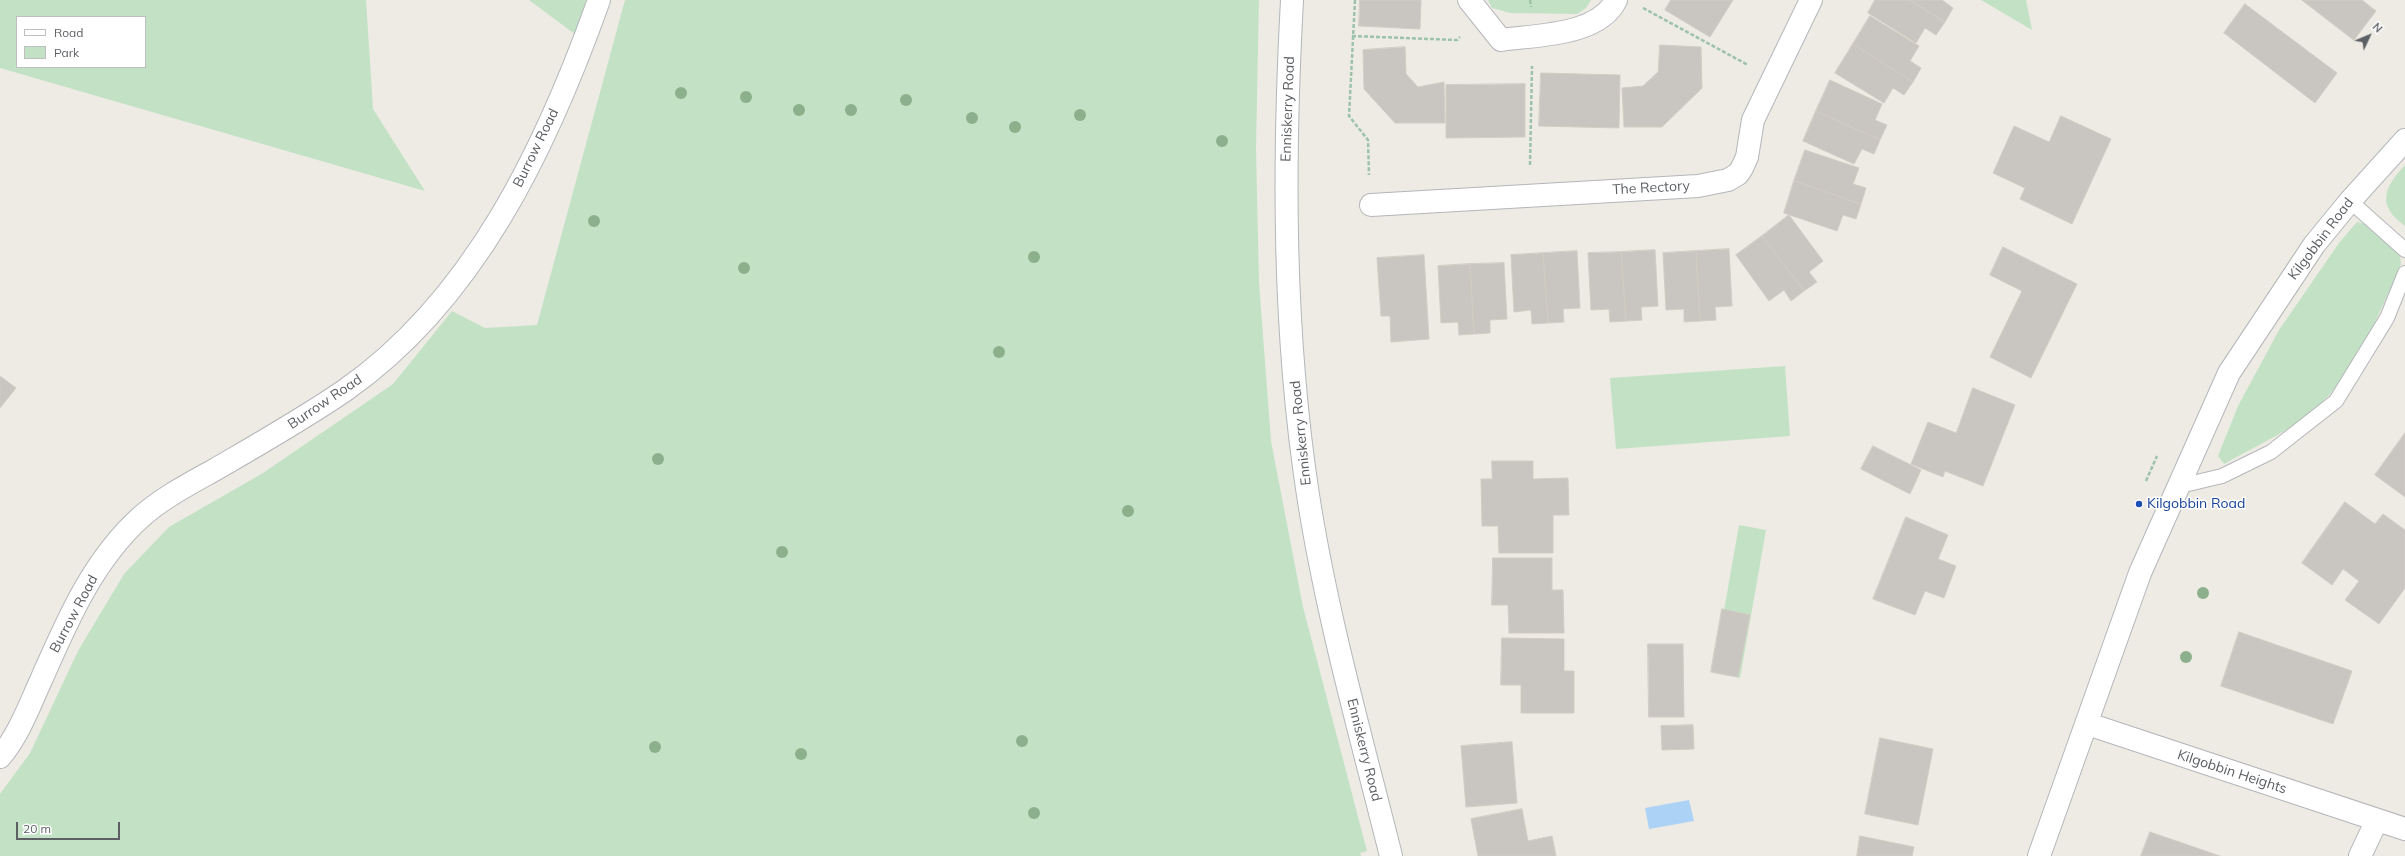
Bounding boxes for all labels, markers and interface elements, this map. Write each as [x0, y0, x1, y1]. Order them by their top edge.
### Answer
legend [16, 16, 146, 68]
north arrow [2349, 16, 2389, 56]
text: N [2370, 20, 2386, 36]
text: Road [54, 25, 83, 40]
text: Park [54, 45, 79, 60]
street label: Enniskerry Road [1278, 56, 1298, 162]
street label: Burrow Road [510, 106, 562, 190]
street label: The Rectory [1612, 178, 1690, 198]
street label: Kilgobbin Road [2285, 195, 2357, 283]
street label: Burrow Road [285, 371, 365, 433]
street label: Enniskerry Road [1287, 380, 1315, 486]
place label: Kilgobbin Road [2147, 496, 2245, 512]
marker: Kilgobbin Road [2134, 499, 2144, 509]
street label: Burrow Road [46, 572, 102, 656]
street label: Enniskerry Road [1343, 697, 1385, 803]
street label: Kilgobbin Heights [2175, 746, 2289, 798]
scale bar [18, 814, 122, 840]
text: 20 m [23, 821, 51, 836]

